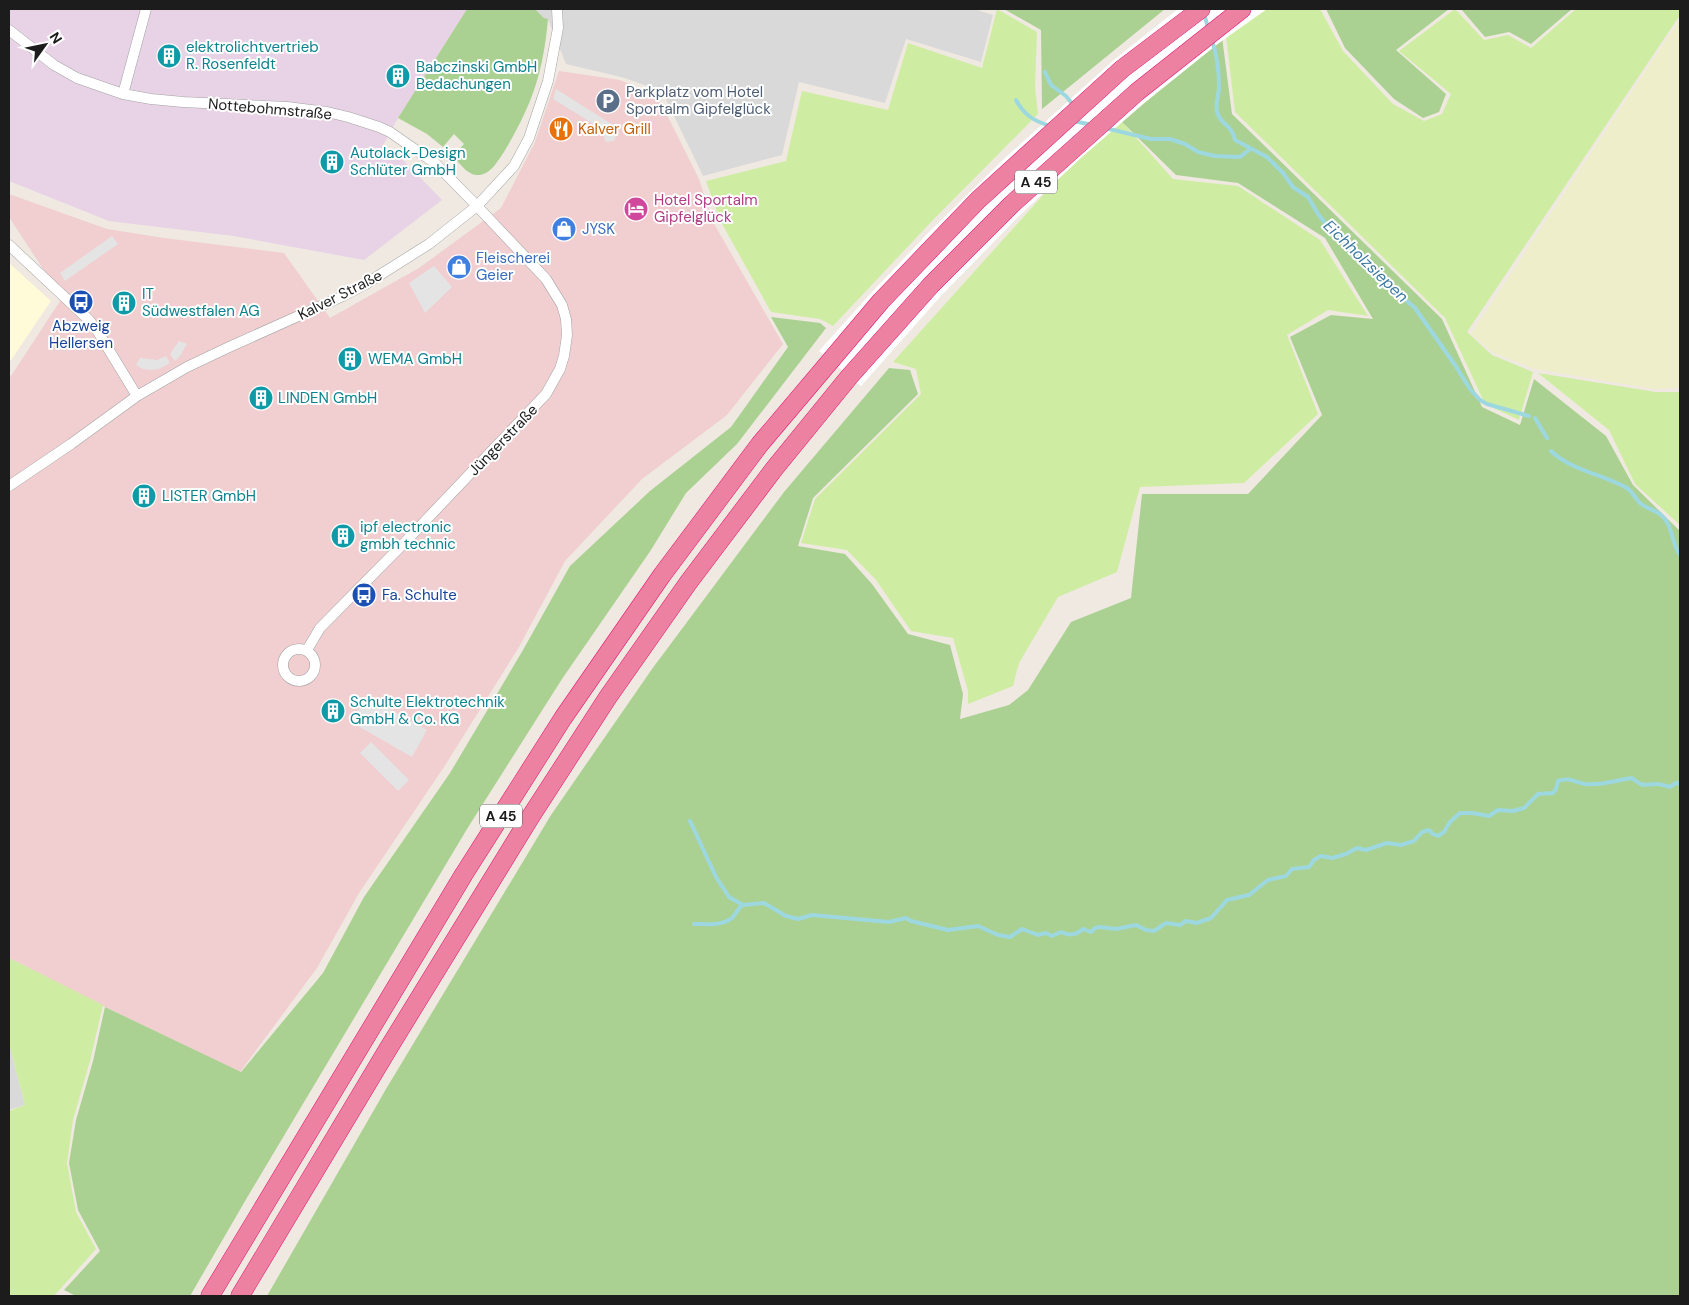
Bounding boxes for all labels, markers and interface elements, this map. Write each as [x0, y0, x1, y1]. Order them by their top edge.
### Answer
north arrow [20, 20, 70, 70]
text: N [46, 29, 66, 47]
place label: elektrolichtvertrieb R. Rosenfeldt [186, 37, 319, 74]
building icon: elektrolichtvertrieb R. Rosenfeldt [156, 43, 182, 69]
place label: Babczinski GmbH Bedachungen [416, 57, 537, 94]
building icon: Babczinski GmbH Bedachungen [385, 63, 411, 89]
place label: Parkplatz vom Hotel Sportalm Gipfelglück [626, 82, 771, 119]
parking icon: Parkplatz vom Hotel Sportalm Gipfelglück [595, 88, 621, 114]
street label: Nottebohmstraße [207, 94, 333, 124]
restaurant icon: Kalver Grill [548, 116, 574, 142]
place label: Kalver Grill [578, 119, 651, 139]
place label: Autolack-Design Schlüter GmbH [350, 143, 466, 180]
building icon: Autolack-Design Schlüter GmbH [319, 149, 345, 175]
road number: A 45 [1015, 170, 1057, 193]
place label: Hotel Sportalm Gipfelglück [654, 190, 758, 227]
hotel icon: Hotel Sportalm Gipfelglück [623, 196, 649, 222]
water label: Eichholzsiepen [1319, 215, 1413, 307]
shop icon: JYSK [551, 216, 577, 242]
place label: JYSK [582, 219, 615, 239]
place label: Fleischerei Geier [476, 248, 550, 285]
shop icon: Fleischerei Geier [446, 254, 472, 280]
street label: Kalver Straße [294, 265, 386, 325]
place label: IT Südwestfalen AG [142, 284, 260, 321]
bus stop icon: Abzweig Hellersen [68, 289, 94, 315]
building icon: IT Südwestfalen AG [111, 290, 137, 316]
place label: Abzweig Hellersen [49, 316, 113, 353]
building icon: WEMA GmbH [337, 346, 363, 372]
place label: WEMA GmbH [368, 349, 462, 369]
building icon: LINDEN GmbH [248, 385, 274, 411]
place label: LINDEN GmbH [278, 388, 377, 408]
street label: Jüngerstraße [464, 400, 542, 480]
building icon: LISTER GmbH [131, 483, 157, 509]
place label: LISTER GmbH [162, 486, 256, 506]
place label: ipf electronic gmbh technic [360, 517, 456, 554]
building icon: ipf electronic gmbh technic [330, 523, 356, 549]
bus stop icon: Fa. Schulte [351, 582, 377, 608]
place label: Fa. Schulte [382, 585, 457, 605]
place label: Schulte Elektrotechnik GmbH & Co. KG [350, 692, 505, 729]
building icon: Schulte Elektrotechnik GmbH & Co. KG [320, 698, 346, 724]
road number: A 45 [480, 804, 522, 828]

